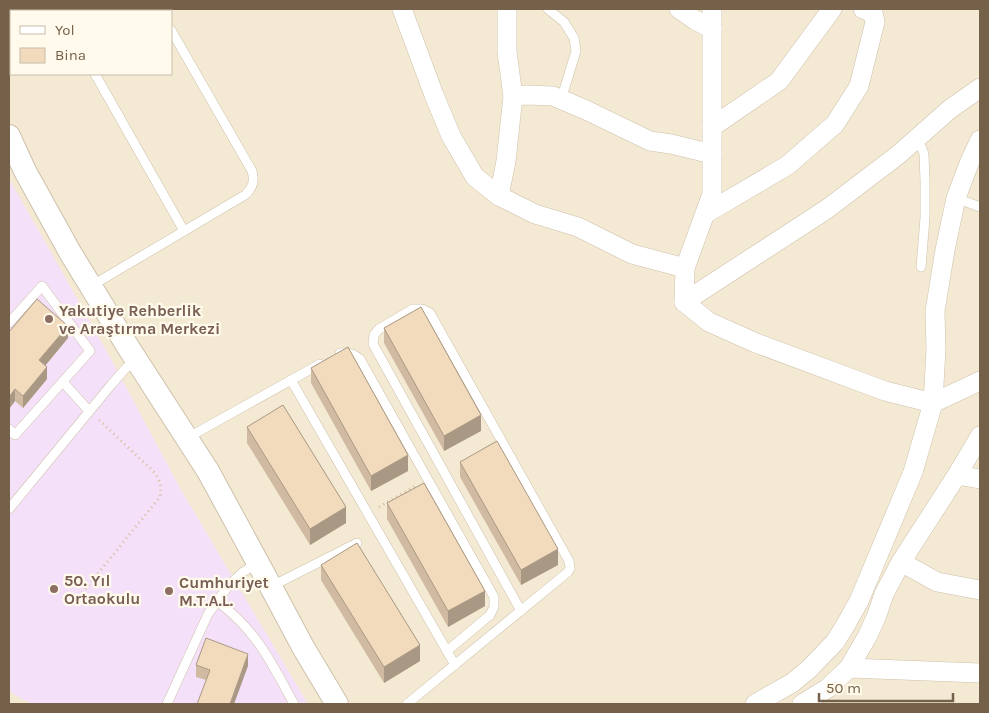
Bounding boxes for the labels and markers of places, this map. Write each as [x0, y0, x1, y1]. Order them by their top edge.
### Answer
place label: Yakutiye Rehberlik ve Araştırma Merkezi [59, 301, 220, 338]
marker: Yakutiye Rehberlik ve Araştırma Merkezi [43, 313, 55, 325]
place label: 50. Yıl Ortaokulu [64, 571, 140, 608]
place label: Cumhuriyet M.T.A.L. [179, 573, 269, 610]
marker: 50. Yıl Ortaokulu [48, 583, 60, 595]
marker: Cumhuriyet M.T.A.L. [163, 585, 175, 597]

